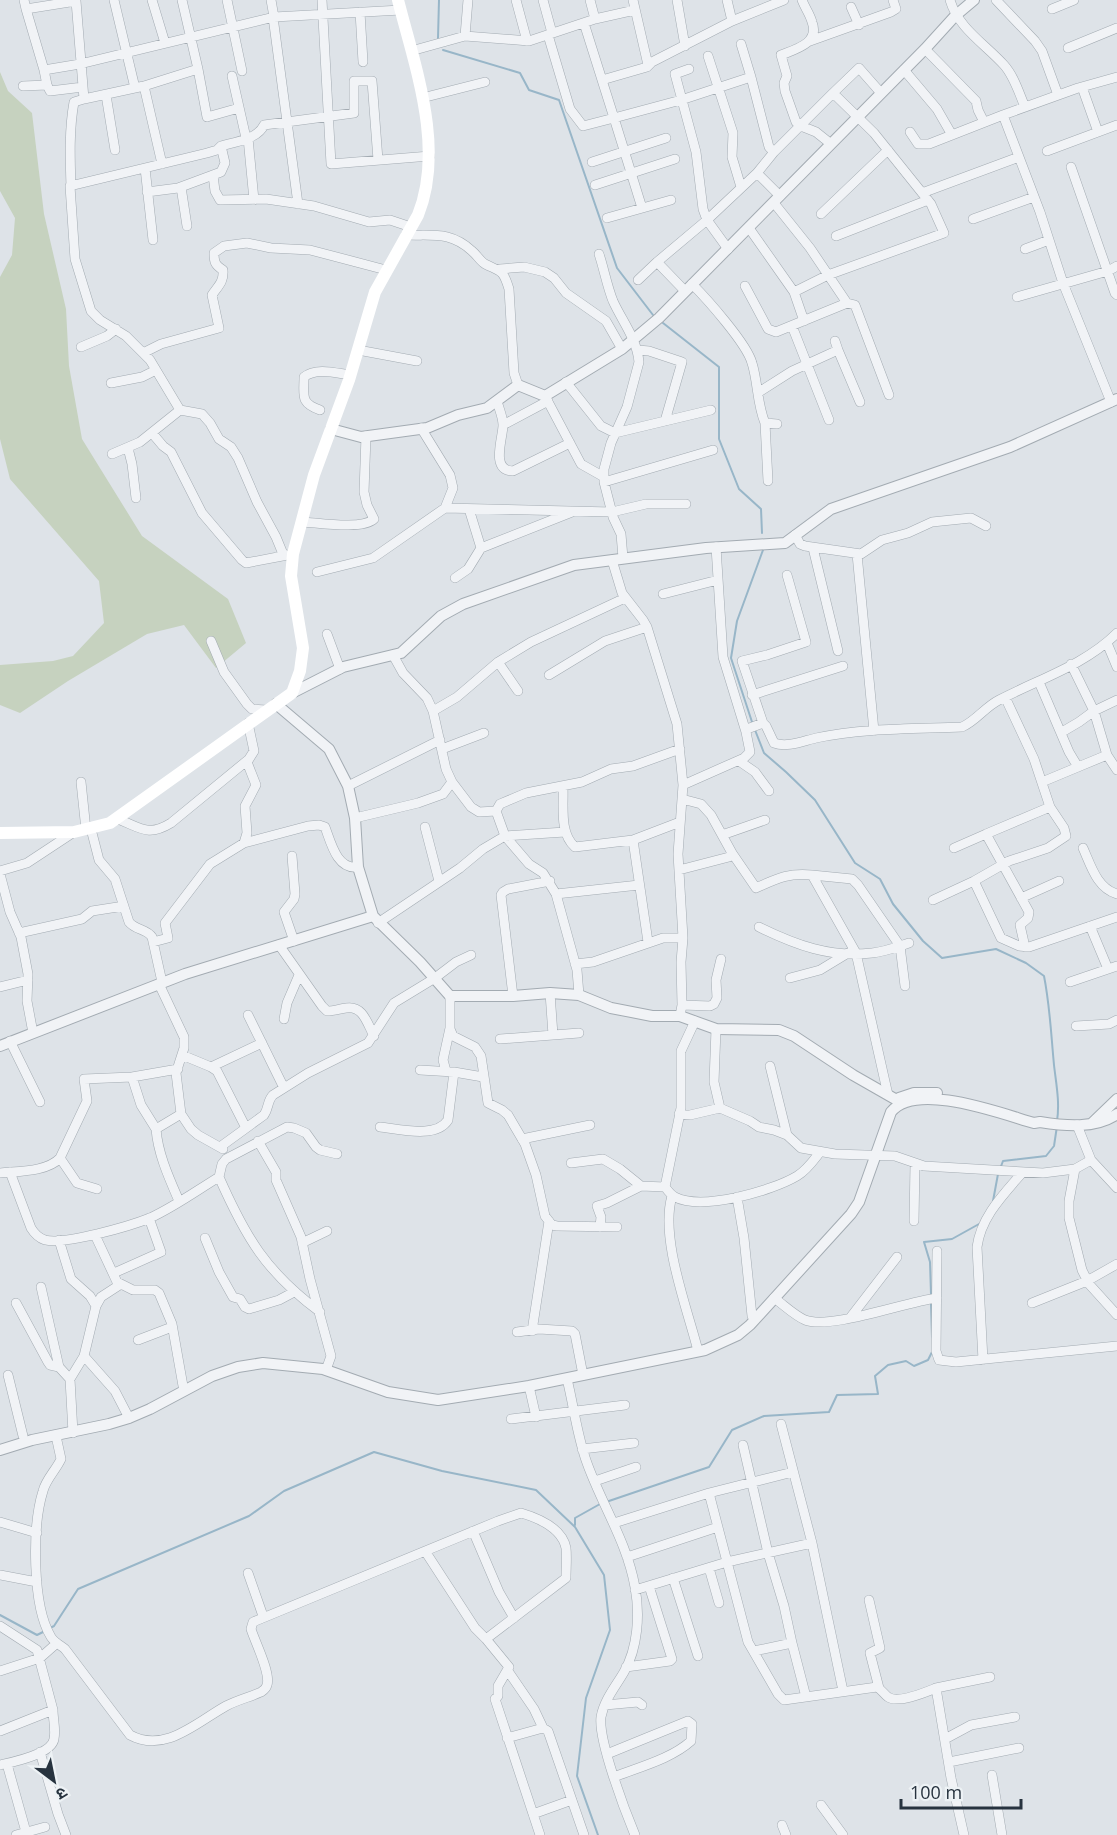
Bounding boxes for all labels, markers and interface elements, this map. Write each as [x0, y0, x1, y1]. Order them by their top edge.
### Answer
north arrow [24, 1751, 84, 1811]
scale bar [901, 1772, 1021, 1810]
text: 100 m [910, 1780, 962, 1804]
text: उ [52, 1782, 72, 1806]

